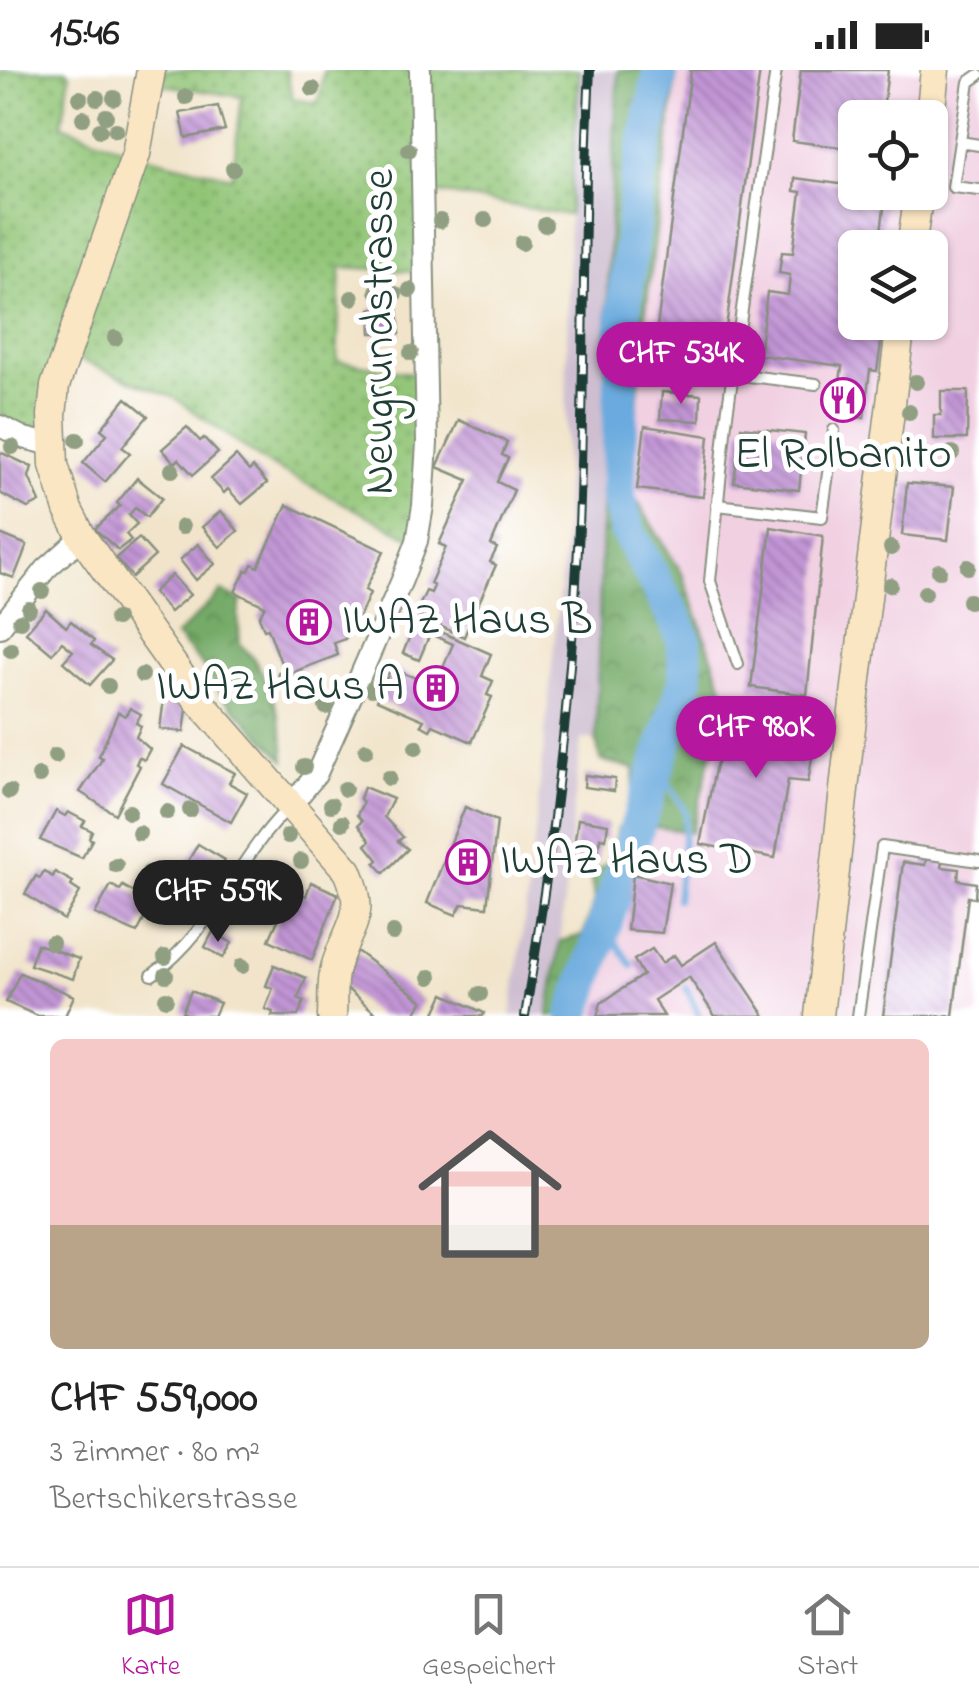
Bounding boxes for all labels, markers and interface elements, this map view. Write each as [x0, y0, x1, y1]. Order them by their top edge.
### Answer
text: 15:46 [50, 7, 119, 63]
map controls [838, 100, 948, 340]
button: locate [838, 100, 948, 210]
street label: Neugrundstrasse [348, 168, 415, 495]
button: layers [838, 230, 948, 340]
pin: CHF 534K [578, 322, 784, 407]
text: CHF 534K [618, 331, 744, 378]
restaurant icon: El Rolbanito [820, 377, 866, 423]
place label: El Rolbanito [734, 423, 952, 489]
place label: IWAZ Haus B [342, 589, 592, 655]
building icon: IWAZ Haus B [286, 599, 332, 645]
place label: IWAZ Haus A [156, 655, 404, 721]
building icon: IWAZ Haus A [413, 665, 459, 711]
pin: CHF 980K [653, 696, 859, 781]
text: CHF 980K [698, 705, 814, 752]
place label: IWAZ Haus D [500, 829, 753, 895]
building icon: IWAZ Haus D [445, 839, 491, 885]
pin: CHF 559K [115, 860, 321, 945]
text: CHF 559K [155, 869, 281, 916]
icon: home [400, 1104, 580, 1284]
text: CHF 559,000 [50, 1369, 258, 1430]
text: 3 Zimmer · 80 m² [50, 1430, 260, 1477]
text: Bertschikerstrasse [50, 1477, 297, 1524]
tab: Karte [121, 1587, 180, 1688]
tab: Gespeichert [422, 1587, 556, 1688]
tab: Start [797, 1587, 858, 1688]

